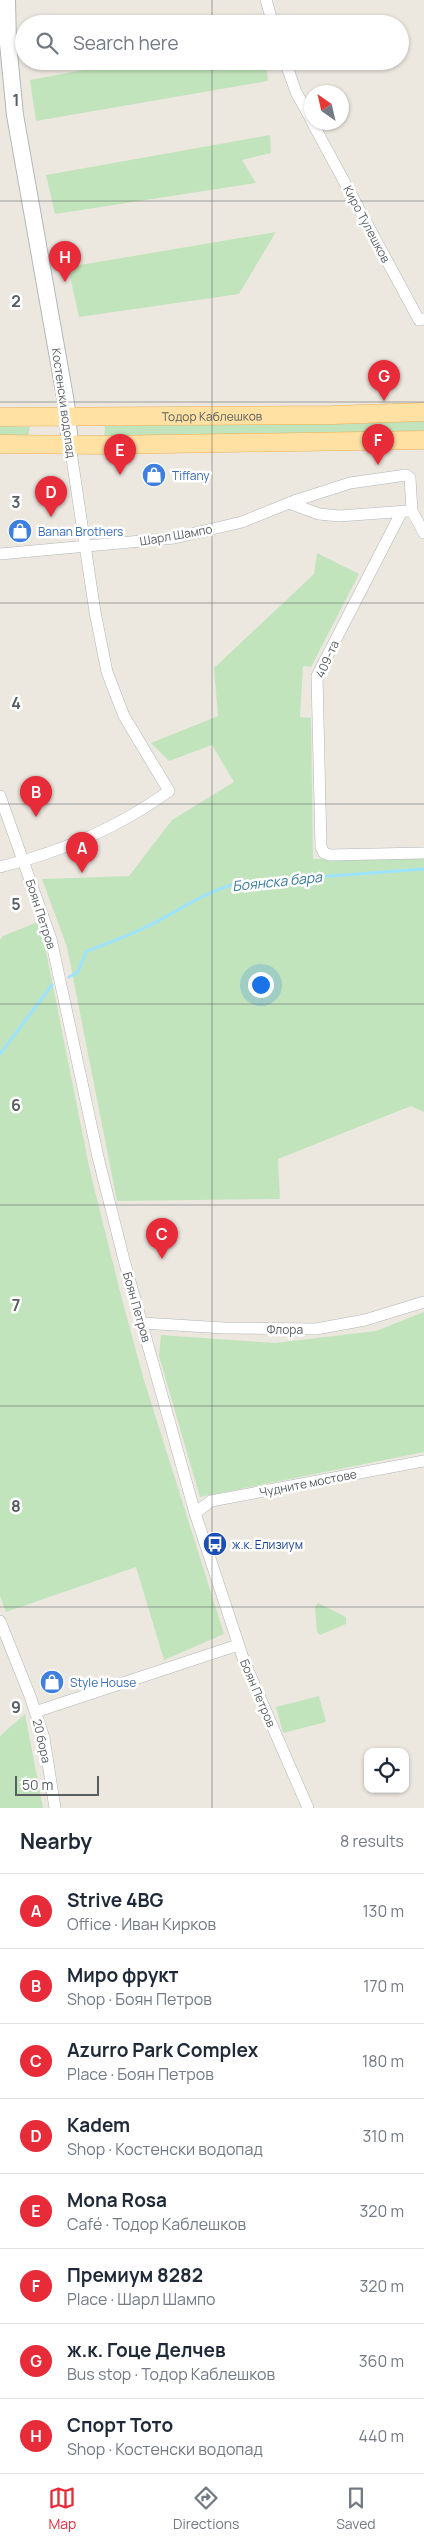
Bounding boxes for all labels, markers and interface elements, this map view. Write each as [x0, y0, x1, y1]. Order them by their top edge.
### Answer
search box [15, 15, 409, 70]
icon: search [33, 29, 61, 57]
text: Search here [73, 30, 179, 56]
north arrow [304, 85, 349, 130]
text: 1 [12, 89, 20, 111]
street label: Киро Тулешков [339, 182, 395, 266]
pin: H [49, 241, 81, 282]
text: 2 [11, 290, 21, 312]
street label: Костенски водопад [48, 347, 80, 459]
pin: G [368, 360, 400, 401]
street label: Тодор Каблешков [162, 407, 263, 425]
pin: F [362, 424, 394, 465]
pin: E [104, 434, 136, 475]
shop icon: Tiffany [141, 462, 167, 488]
place label: Tiffany [172, 467, 210, 484]
pin: D [35, 476, 67, 517]
text: 3 [11, 491, 21, 513]
shop icon: Banan Brothers [7, 518, 33, 544]
street label: Шарл Шампо [138, 520, 214, 550]
place label: Banan Brothers [38, 523, 123, 540]
street label: 409-та [311, 638, 343, 680]
text: 4 [11, 692, 21, 714]
pin: B [20, 776, 52, 817]
pin: A [66, 832, 98, 873]
water label: Боянска бара [231, 867, 324, 895]
street label: Боян Петров [22, 877, 60, 952]
text: 5 [11, 893, 21, 915]
your location [248, 972, 274, 998]
text: 6 [11, 1094, 21, 1116]
pin: C [146, 1218, 178, 1259]
street label: Боян Петров [119, 1270, 155, 1345]
text: 7 [12, 1294, 20, 1316]
street label: Флора [267, 1321, 303, 1338]
street label: Чудните мостове [258, 1465, 358, 1501]
text: 8 [11, 1495, 21, 1517]
bus stop icon: ж.к. Елизиум [202, 1531, 228, 1557]
place label: ж.к. Елизиум [232, 1536, 303, 1553]
street label: Боян Петров [236, 1656, 280, 1730]
shop icon: Style House [39, 1669, 65, 1695]
place label: Style House [70, 1674, 136, 1691]
text: 9 [11, 1696, 21, 1718]
street label: 20 бора [29, 1717, 55, 1765]
map controls [364, 1748, 409, 1793]
button: locate [364, 1748, 409, 1793]
scale bar [15, 1773, 99, 1796]
text: 50 m [22, 1775, 53, 1794]
text: Nearby [20, 1827, 92, 1855]
text: 8 results [340, 1830, 404, 1852]
text: Strive 4BG [67, 1887, 163, 1913]
text: A [31, 1900, 41, 1922]
text: 130 m [362, 1900, 404, 1922]
text: Office · Иван Кирков [67, 1913, 216, 1935]
text: Миро фрукт [67, 1962, 179, 1988]
text: B [31, 1975, 41, 1997]
text: 170 m [363, 1975, 404, 1997]
text: Shop · Боян Петров [67, 1988, 212, 2010]
text: Azurro Park Complex [67, 2037, 258, 2063]
text: C [30, 2050, 42, 2072]
text: 180 m [362, 2050, 404, 2072]
text: Place · Боян Петров [67, 2063, 214, 2085]
text: Kadem [67, 2112, 130, 2138]
text: D [30, 2125, 42, 2147]
text: 310 m [362, 2125, 404, 2147]
text: Shop · Костенски водопад [67, 2138, 263, 2160]
text: Mona Rosa [67, 2187, 167, 2213]
text: E [31, 2200, 41, 2222]
text: 320 m [360, 2200, 404, 2222]
text: Café · Тодор Каблешков [67, 2213, 246, 2235]
text: Премиум 8282 [67, 2262, 203, 2288]
text: F [32, 2275, 40, 2297]
text: 320 m [360, 2275, 404, 2297]
text: Place · Шарл Шампо [67, 2288, 216, 2310]
text: ж.к. Гоце Делчев [67, 2337, 226, 2363]
text: G [30, 2350, 42, 2372]
text: 360 m [359, 2350, 404, 2372]
text: Bus stop · Тодор Каблешков [67, 2363, 275, 2385]
text: Спорт Тото [67, 2412, 173, 2438]
text: H [30, 2425, 42, 2447]
text: 440 m [358, 2425, 404, 2447]
text: Shop · Костенски водопад [67, 2438, 263, 2460]
tab: Map [48, 2484, 76, 2533]
tab: Directions [173, 2484, 239, 2533]
tab: Saved [336, 2484, 376, 2533]

